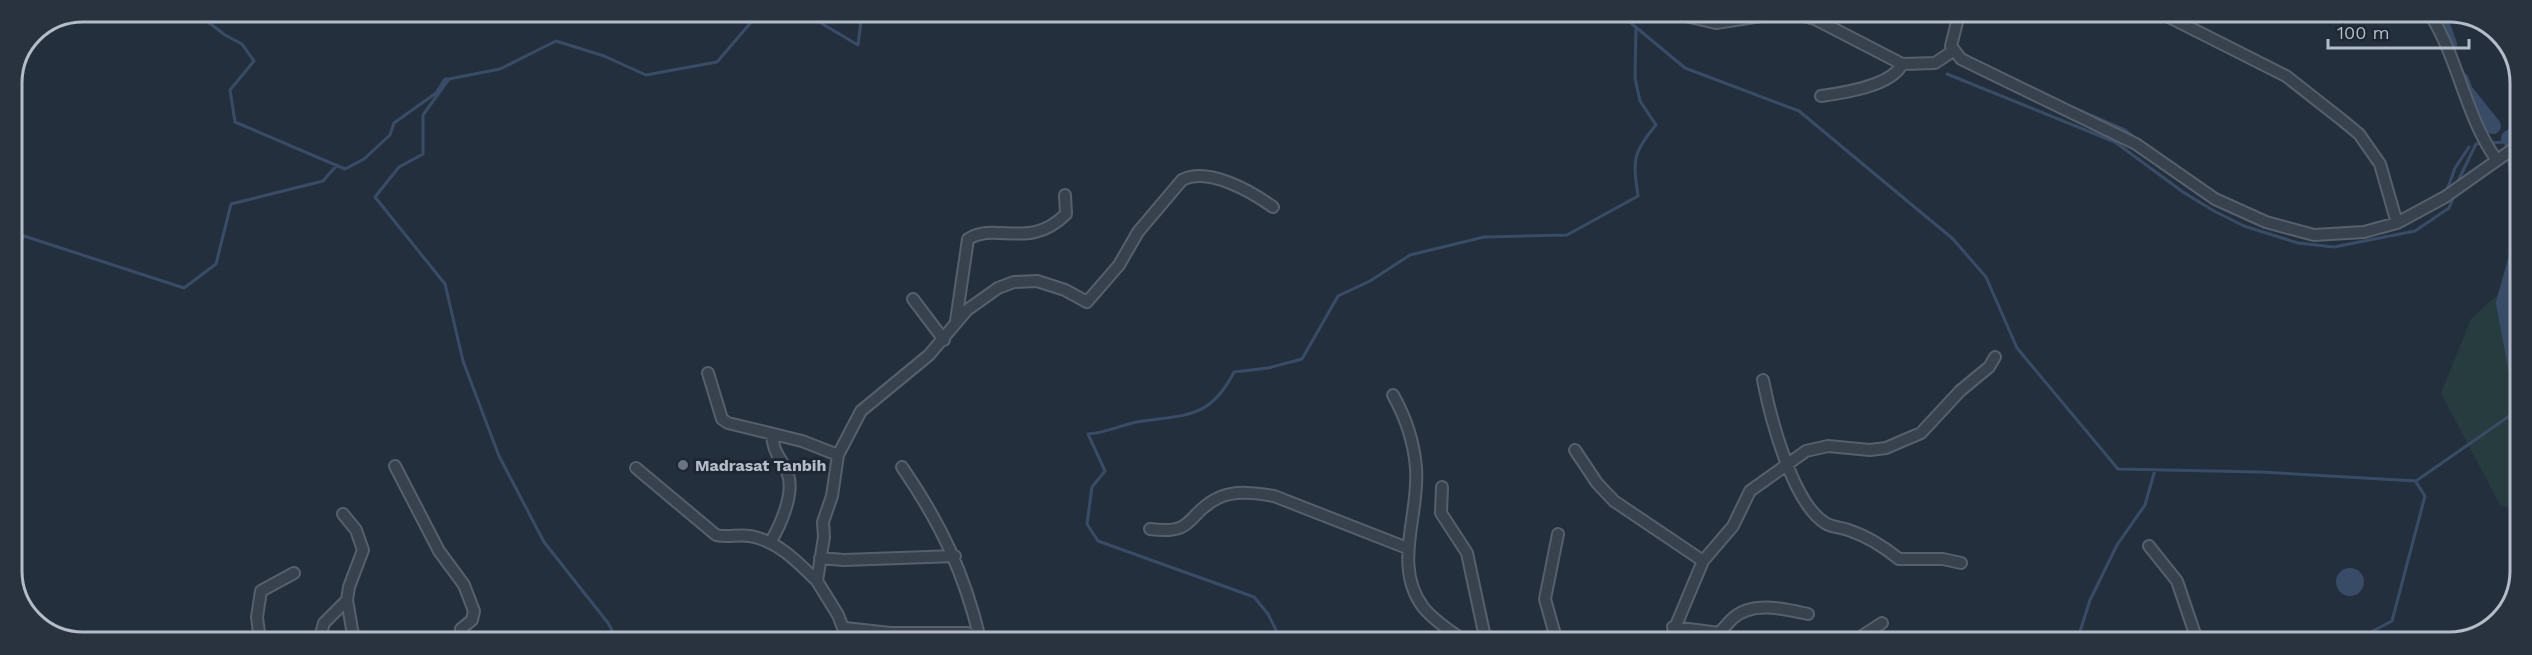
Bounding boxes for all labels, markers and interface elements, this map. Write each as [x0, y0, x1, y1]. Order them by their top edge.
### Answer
scale bar [2328, 12, 2469, 50]
text: 100 m [2337, 22, 2390, 43]
place label: Madrasat Tanbih [695, 456, 826, 475]
marker: Madrasat Tanbih [676, 458, 690, 472]

